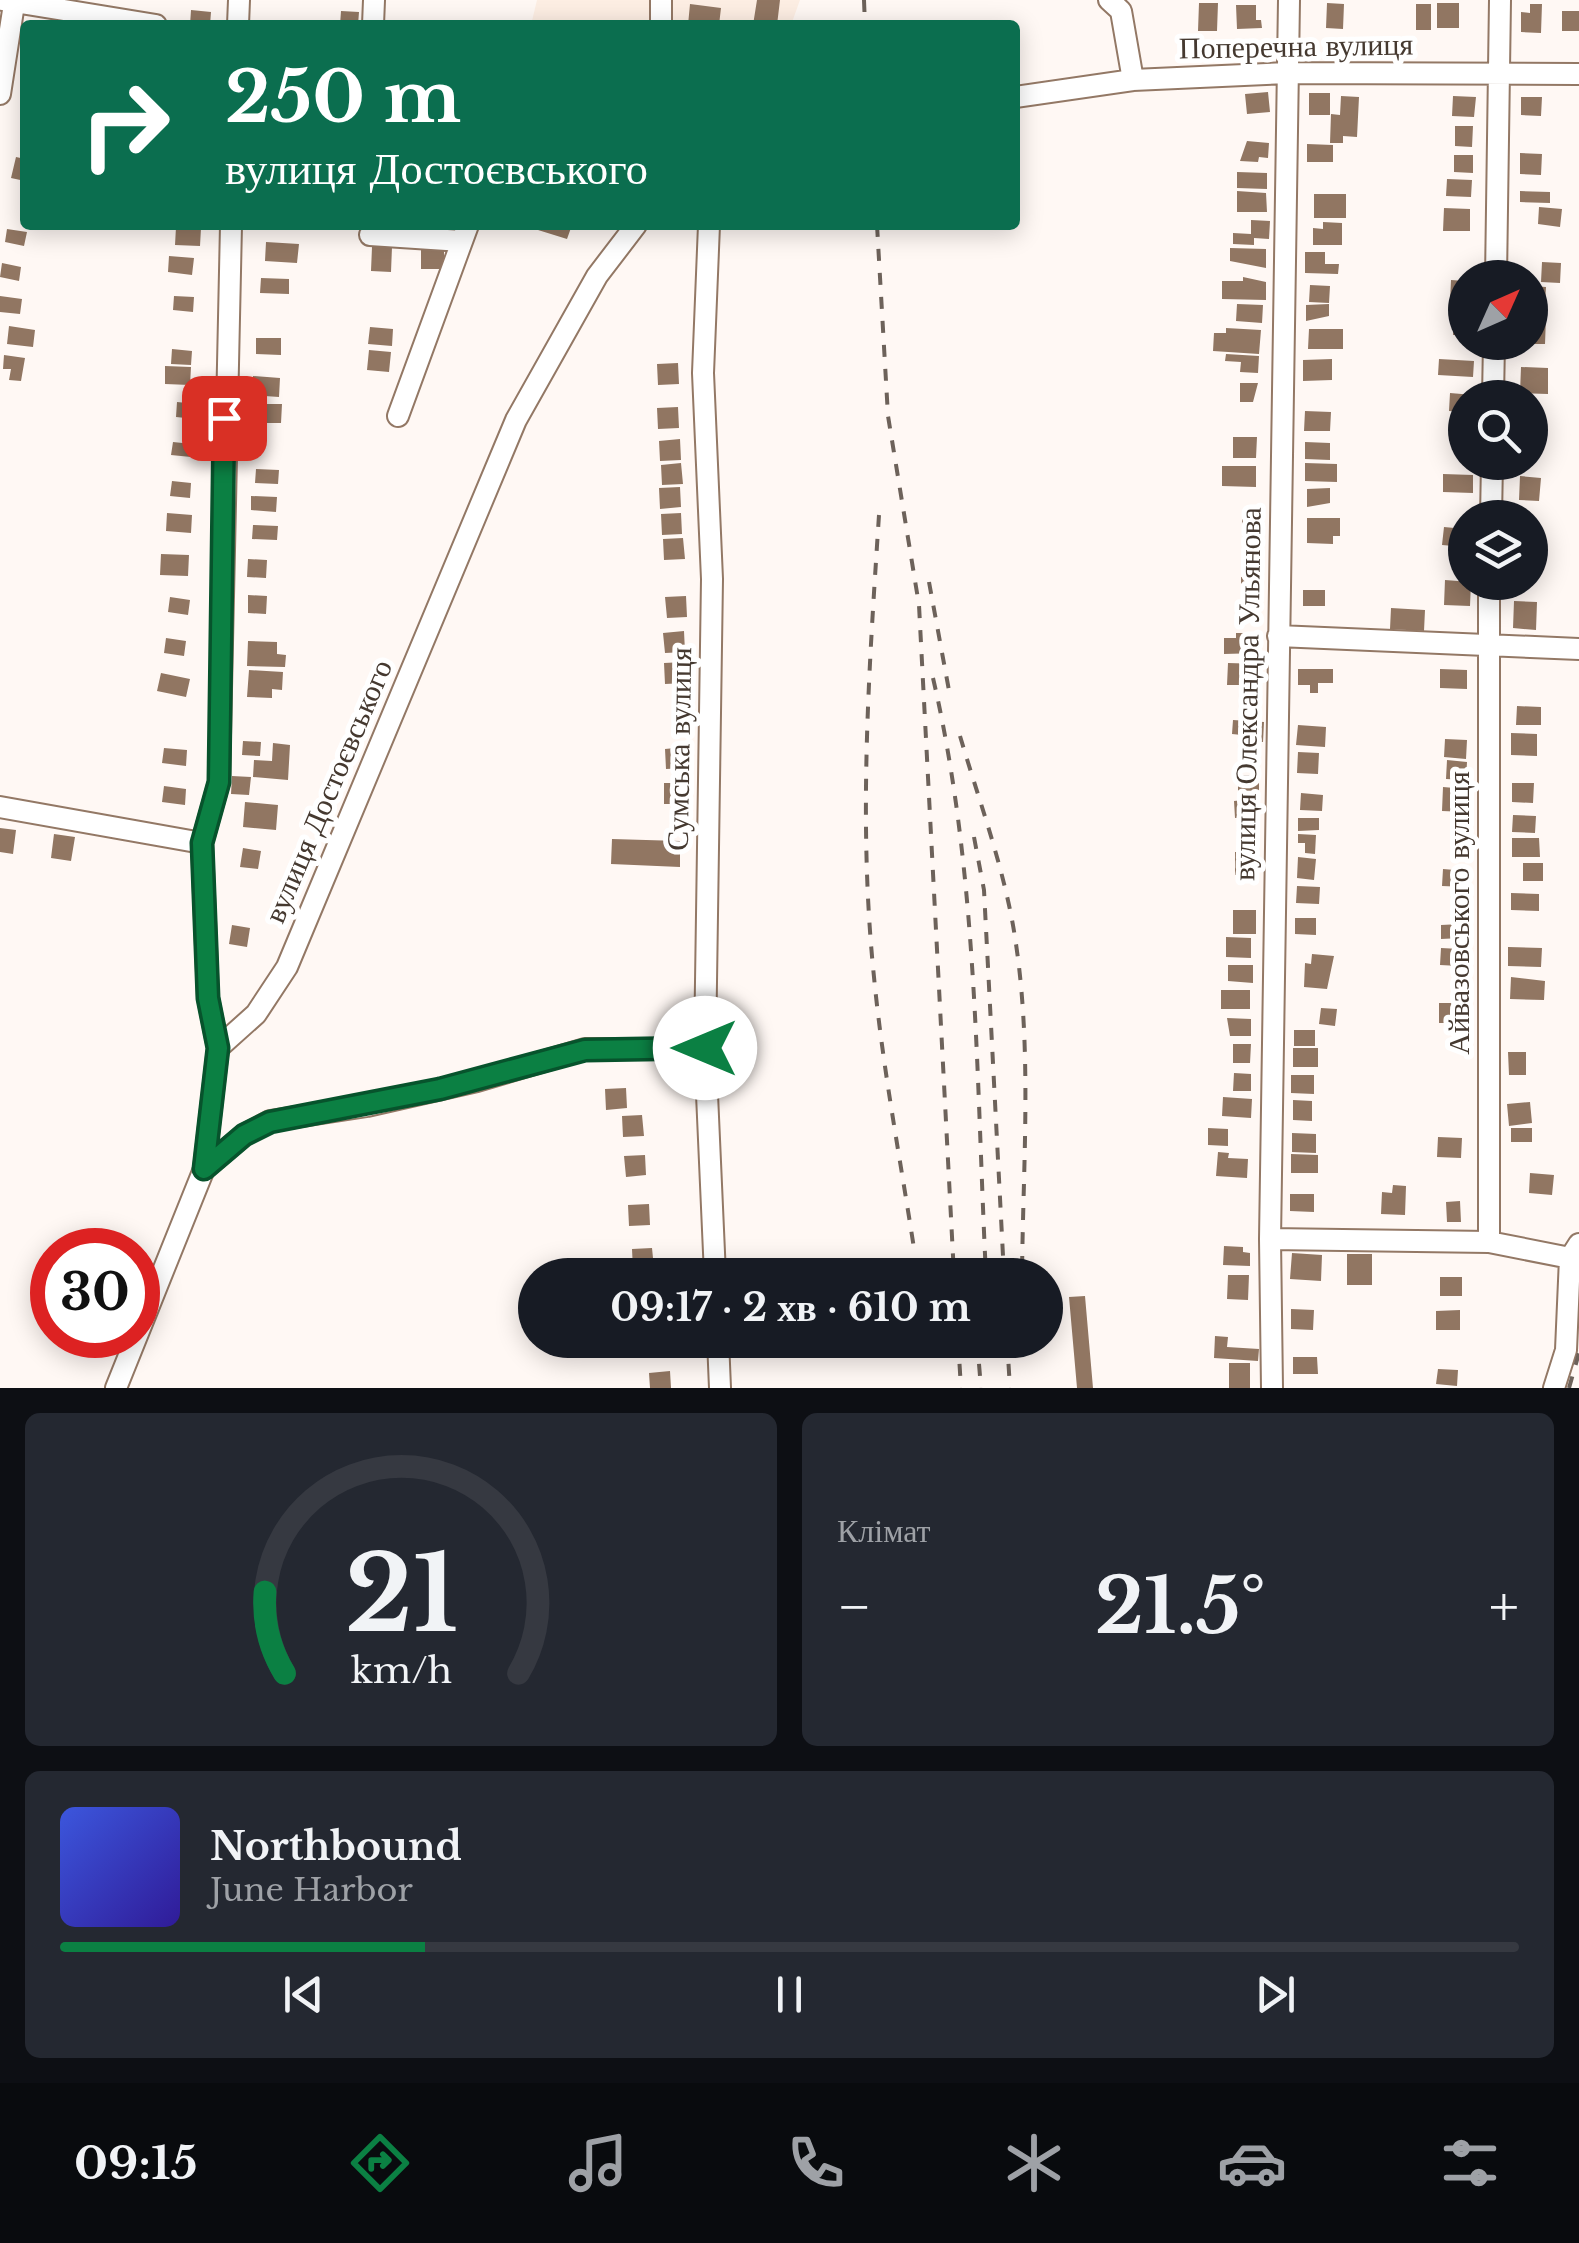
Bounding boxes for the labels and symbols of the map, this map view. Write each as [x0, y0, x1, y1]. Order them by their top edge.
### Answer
street label: Поперечна вулиця [1179, 25, 1414, 67]
north arrow [1448, 260, 1548, 360]
pin [182, 376, 267, 461]
street label: вулиця Олександра Ульянова [1225, 507, 1269, 881]
street label: Сумська вулиця [659, 647, 699, 851]
street label: вулиця Достоєвського [256, 654, 400, 928]
street label: Айвазовського вулиця [1440, 771, 1477, 1055]
position arrow [653, 996, 757, 1100]
speed limit sign: 30 [30, 1228, 160, 1358]

